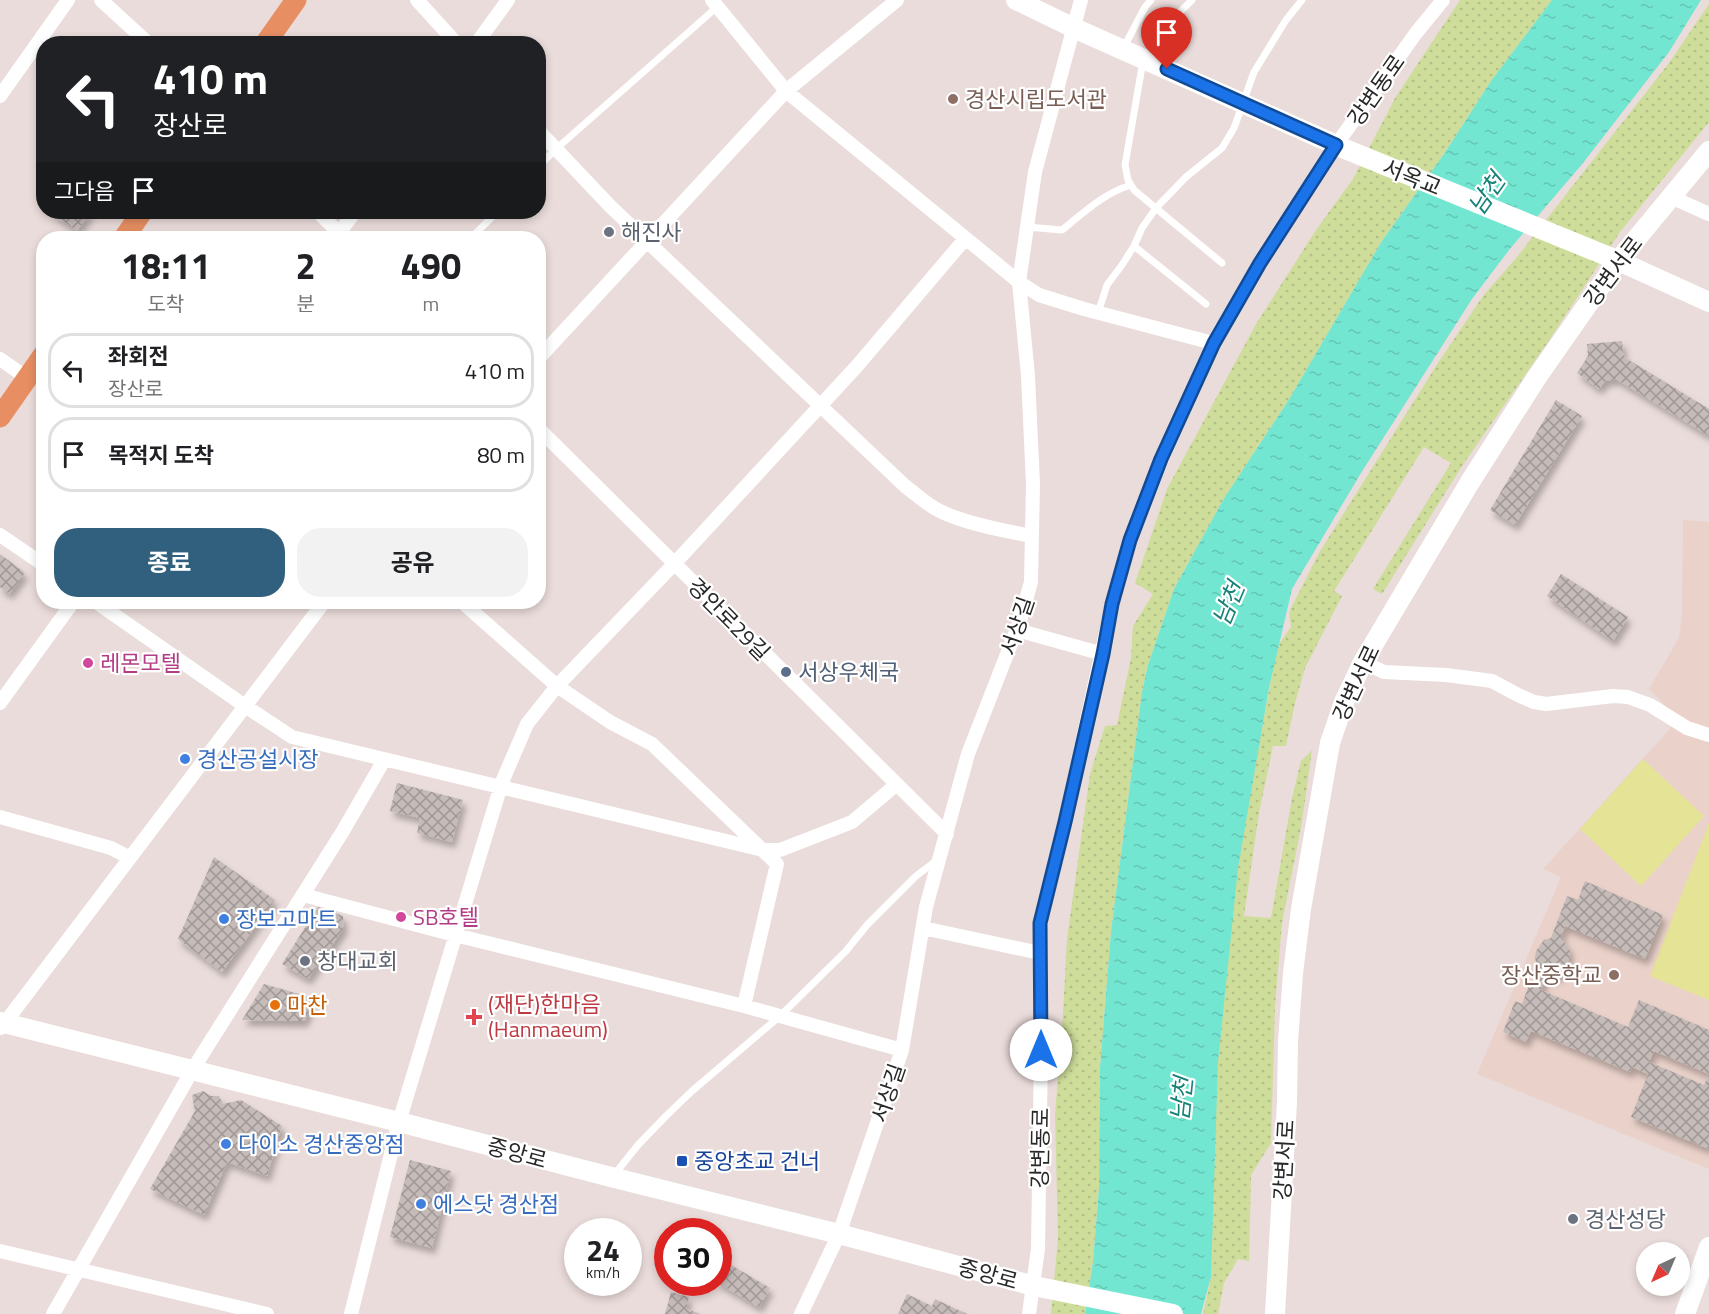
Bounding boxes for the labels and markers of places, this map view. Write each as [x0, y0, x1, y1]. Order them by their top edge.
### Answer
pin [1141, 7, 1192, 69]
place label: 경산시립도서관 [965, 82, 1107, 116]
marker: 경산시립도서관 [946, 92, 960, 106]
place label: 해진사 [621, 215, 682, 249]
marker: 해진사 [602, 225, 616, 239]
place label: 레몬모텔 [100, 646, 181, 680]
place label: 서상우체국 [798, 655, 899, 689]
marker: 레몬모텔 [81, 656, 95, 670]
marker: 서상우체국 [779, 665, 793, 679]
place label: 경산공설시장 [197, 742, 318, 776]
marker: 경산공설시장 [178, 752, 192, 766]
place label: SB호텔 [413, 900, 479, 934]
place label: 장보고마트 [236, 902, 337, 936]
marker: SB호텔 [394, 910, 408, 924]
marker: 장보고마트 [217, 912, 231, 926]
place label: 창대교회 [317, 944, 398, 978]
marker: 창대교회 [298, 954, 312, 968]
place label: 장산중학교 [1501, 958, 1602, 992]
marker: 장산중학교 [1607, 968, 1621, 982]
place label: (재단)한마음 (Hanmaeum) [488, 987, 608, 1046]
place label: 마찬 [287, 988, 327, 1022]
marker: 마찬 [268, 998, 282, 1012]
marker: (재단)한마음 (Hanmaeum) [465, 1008, 483, 1026]
place label: 다이소 경산중앙점 [238, 1127, 405, 1161]
marker: 다이소 경산중앙점 [219, 1137, 233, 1151]
place label: 중앙초교 건너 [694, 1144, 820, 1178]
marker: 중앙초교 건너 [675, 1154, 689, 1168]
place label: 에스닷 경산점 [433, 1187, 559, 1221]
marker: 에스닷 경산점 [414, 1197, 428, 1211]
place label: 경산성당 [1585, 1202, 1666, 1236]
marker: 경산성당 [1566, 1212, 1580, 1226]

